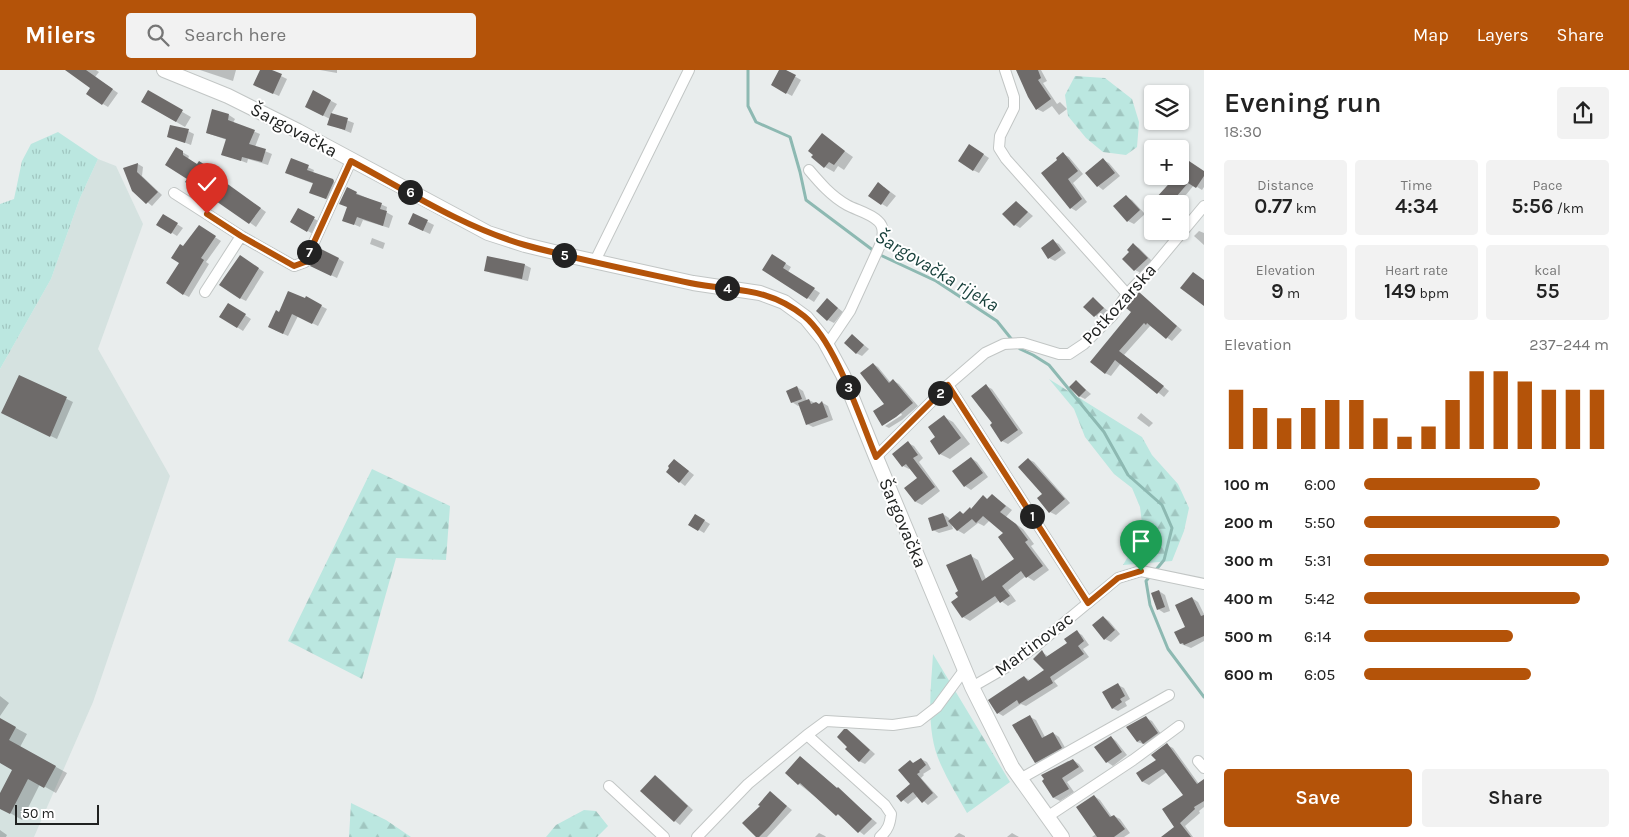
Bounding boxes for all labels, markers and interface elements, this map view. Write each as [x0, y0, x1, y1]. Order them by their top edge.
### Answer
search box [126, 13, 476, 58]
text: Milers [25, 21, 96, 49]
icon: search [144, 21, 172, 49]
text: Search here [184, 24, 286, 46]
text: Map [1413, 24, 1449, 46]
text: Layers [1477, 24, 1529, 46]
text: Share [1557, 24, 1604, 46]
map controls [1144, 85, 1189, 240]
button: layers [1144, 85, 1189, 130]
text: Evening run [1224, 86, 1381, 119]
button: share [1557, 87, 1609, 139]
street label: Šargovačka [247, 98, 341, 162]
text: 18:30 [1224, 122, 1262, 141]
button: + [1144, 140, 1189, 185]
pin [186, 163, 228, 214]
icon: check [193, 170, 221, 198]
text: Distance [1257, 177, 1314, 194]
text: Time [1401, 177, 1432, 194]
text: Pace [1533, 177, 1562, 194]
pin: 6 [398, 180, 422, 204]
text: 6 [406, 184, 415, 201]
text: 0.77 [1254, 194, 1292, 218]
text: 4:34 [1395, 194, 1438, 218]
text: 5:56 [1511, 194, 1553, 218]
button: − [1144, 195, 1189, 240]
text: km [1292, 200, 1317, 217]
text: /km [1553, 200, 1584, 217]
water label: Šargovačka rijeka [871, 225, 1003, 317]
pin: 7 [296, 240, 322, 264]
pin: 5 [552, 242, 576, 268]
text: 7 [306, 244, 313, 261]
text: 5 [560, 247, 569, 264]
street label: Potkozarska [1077, 259, 1161, 349]
text: Elevation [1256, 262, 1315, 279]
text: Heart rate [1385, 262, 1448, 279]
text: kcal [1534, 262, 1561, 279]
pin: 4 [714, 276, 740, 300]
text: 9 [1271, 279, 1284, 303]
text: 149 [1384, 279, 1416, 303]
text: 55 [1535, 279, 1560, 303]
text: 4 [723, 280, 732, 297]
text: m [1284, 285, 1300, 302]
text: bpm [1416, 285, 1449, 302]
text: Elevation [1224, 335, 1292, 354]
text: 237–244 m [1529, 335, 1609, 354]
pin: 3 [836, 374, 860, 400]
text: 3 [844, 379, 853, 396]
pin: 2 [928, 380, 952, 406]
text: 2 [936, 385, 945, 402]
street label: Šargovačka [874, 475, 932, 571]
text: 100 m [1224, 475, 1269, 494]
text: 6:00 [1304, 475, 1336, 494]
pin: 1 [1020, 504, 1044, 528]
text: 1 [1030, 508, 1035, 525]
text: 200 m [1224, 513, 1273, 532]
text: 5:50 [1304, 513, 1335, 532]
pin [1120, 520, 1162, 571]
icon: arrive [1127, 527, 1155, 555]
text: 300 m [1224, 551, 1273, 570]
text: 5:31 [1304, 551, 1331, 570]
text: 400 m [1224, 589, 1273, 608]
text: 5:42 [1304, 589, 1335, 608]
street label: Martinovac [990, 607, 1078, 681]
text: 500 m [1224, 627, 1273, 646]
text: 6:14 [1304, 627, 1331, 646]
text: 600 m [1224, 665, 1273, 684]
text: 6:05 [1304, 665, 1335, 684]
button: Save [1224, 769, 1412, 827]
button: Share [1422, 769, 1609, 827]
scale bar [15, 802, 99, 825]
text: 50 m [22, 805, 55, 822]

